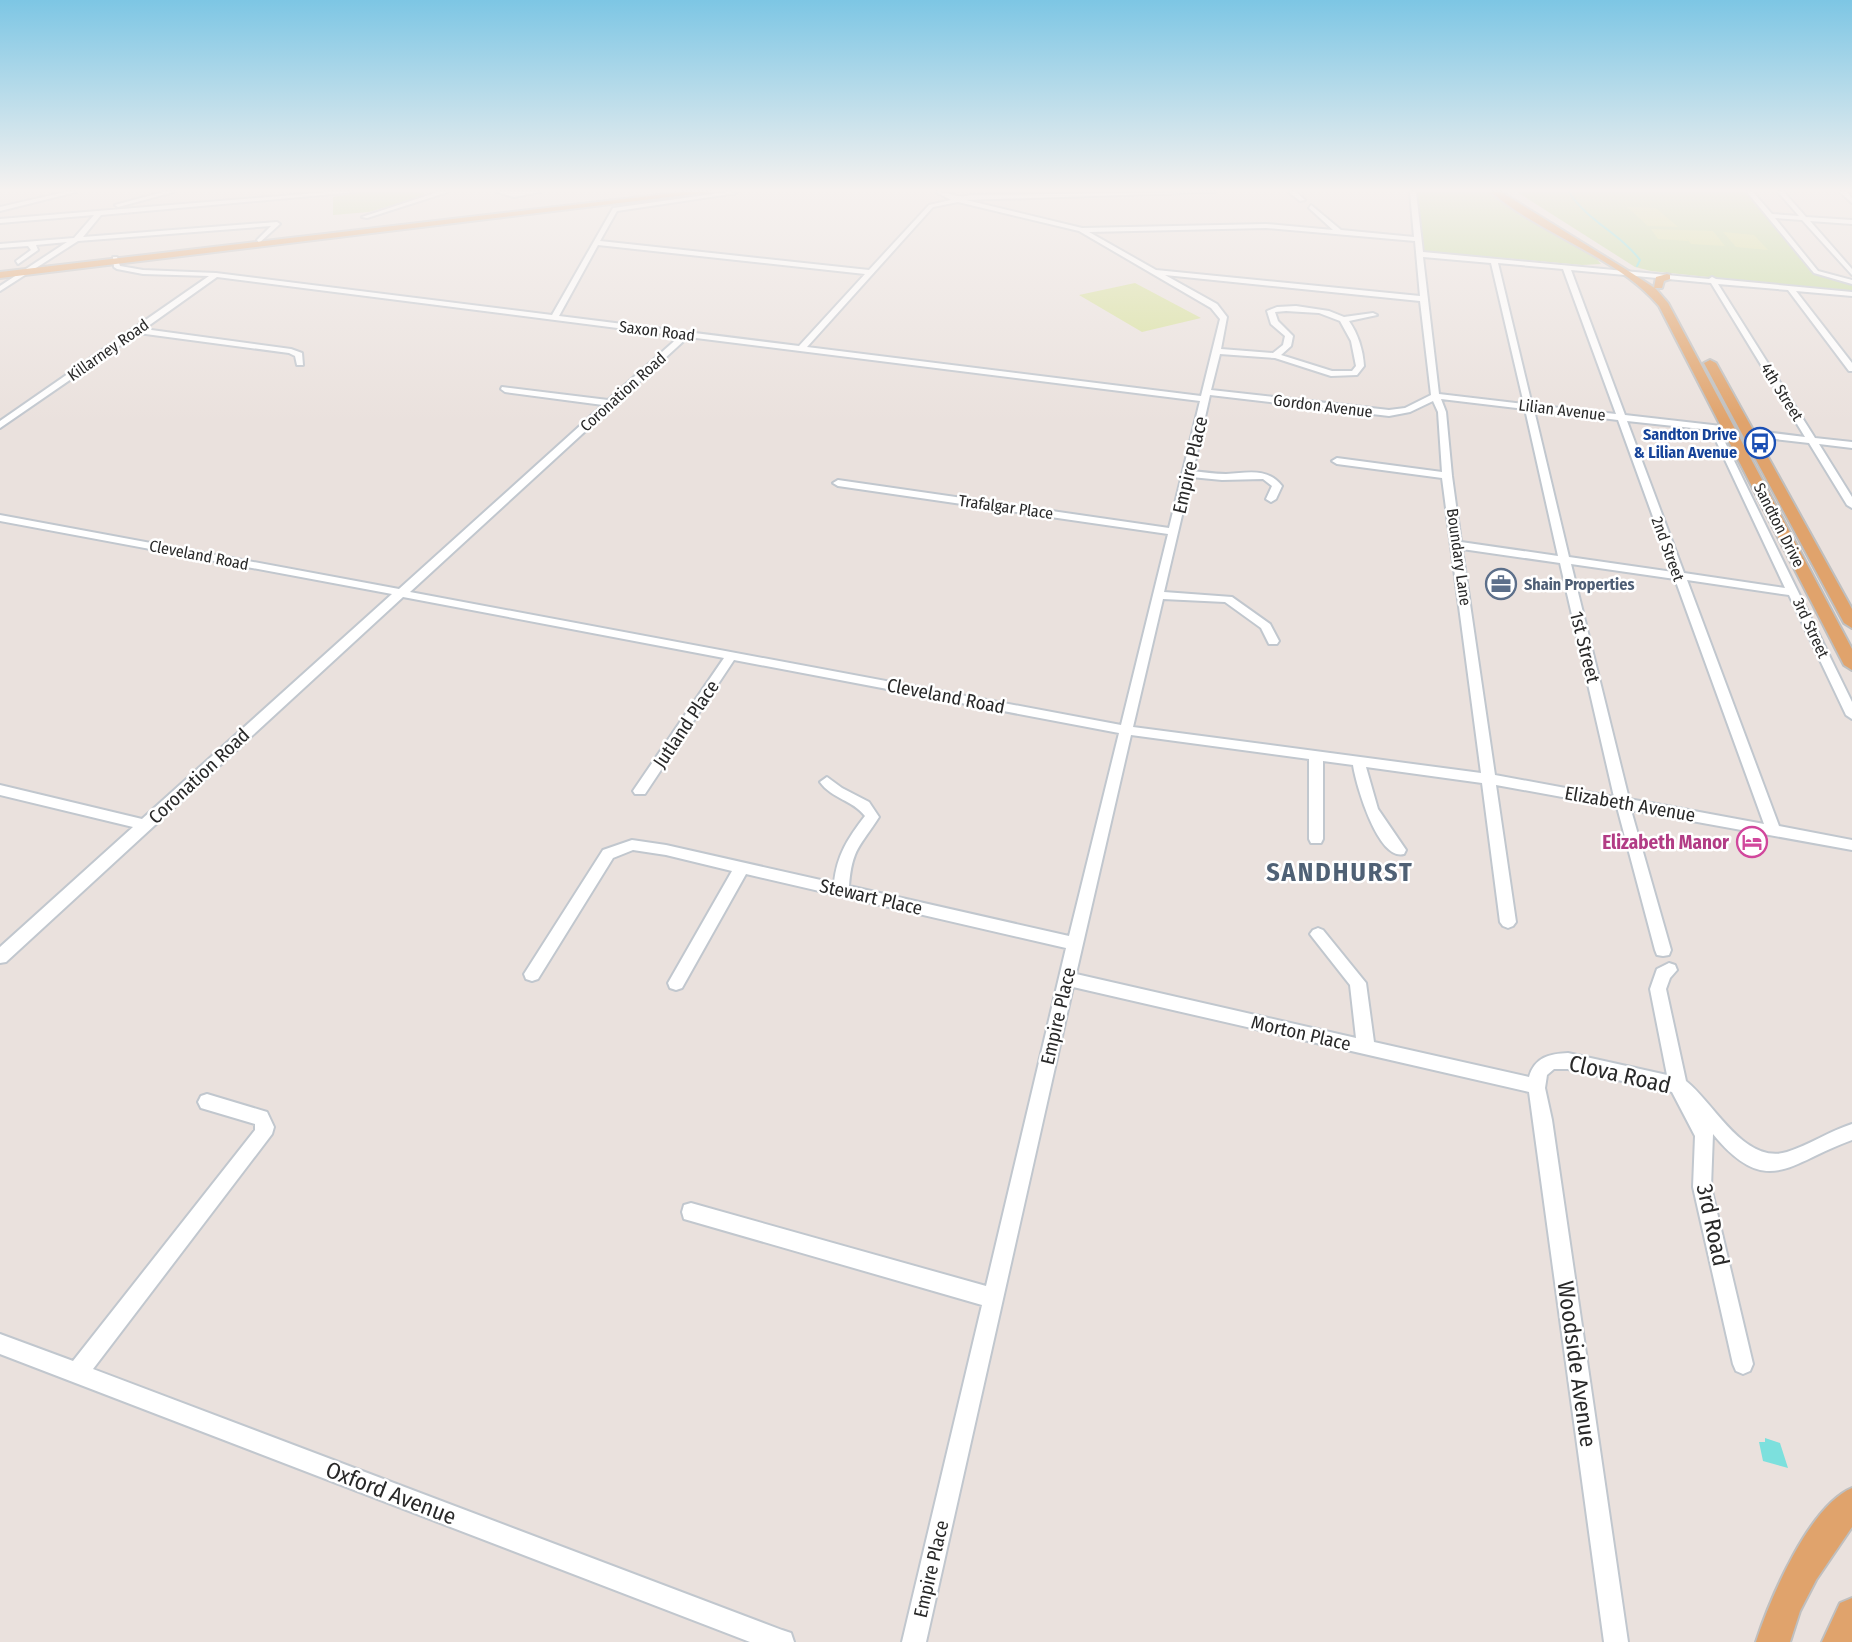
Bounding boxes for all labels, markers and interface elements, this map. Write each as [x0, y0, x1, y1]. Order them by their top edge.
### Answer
street label: Killarney Road [64, 315, 152, 385]
street label: Saxon Road [618, 317, 696, 345]
street label: Coronation Road [576, 348, 670, 436]
street label: 4th Street [1757, 360, 1808, 425]
street label: Gordon Avenue [1272, 390, 1374, 422]
street label: Lilian Avenue [1517, 395, 1607, 425]
street label: Empire Place [1168, 414, 1212, 516]
place label: Sandton Drive & Lilian Avenue [1634, 425, 1737, 462]
bus stop icon: Sandton Drive & Lilian Avenue [1743, 426, 1777, 460]
street label: Sandton Drive [1750, 480, 1808, 570]
street label: Trafalgar Place [957, 491, 1055, 523]
street label: Boundary Lane [1443, 507, 1475, 607]
street label: 2nd Street [1648, 514, 1689, 585]
street label: Cleveland Road [148, 536, 250, 574]
office icon: Shain Properties [1484, 567, 1518, 601]
place label: Shain Properties [1524, 575, 1634, 594]
street label: 3rd Street [1789, 595, 1833, 662]
street label: 1st Street [1565, 609, 1605, 686]
street label: Cleveland Road [885, 673, 1007, 719]
street label: Jutland Place [648, 676, 724, 772]
street label: Coronation Road [144, 723, 254, 829]
street label: Elizabeth Avenue [1563, 781, 1697, 827]
hotel icon: Elizabeth Manor [1735, 825, 1769, 859]
place label: Elizabeth Manor [1602, 831, 1730, 854]
district label: SANDHURST [1266, 857, 1414, 888]
street label: Stewart Place [817, 874, 925, 920]
street label: Empire Place [1036, 965, 1080, 1067]
street label: Morton Place [1249, 1010, 1353, 1056]
street label: Clova Road [1566, 1049, 1674, 1099]
street label: 3rd Road [1691, 1181, 1735, 1269]
street label: Woodside Avenue [1551, 1279, 1603, 1449]
street label: Oxford Avenue [322, 1455, 460, 1531]
street label: Empire Place [909, 1518, 953, 1620]

